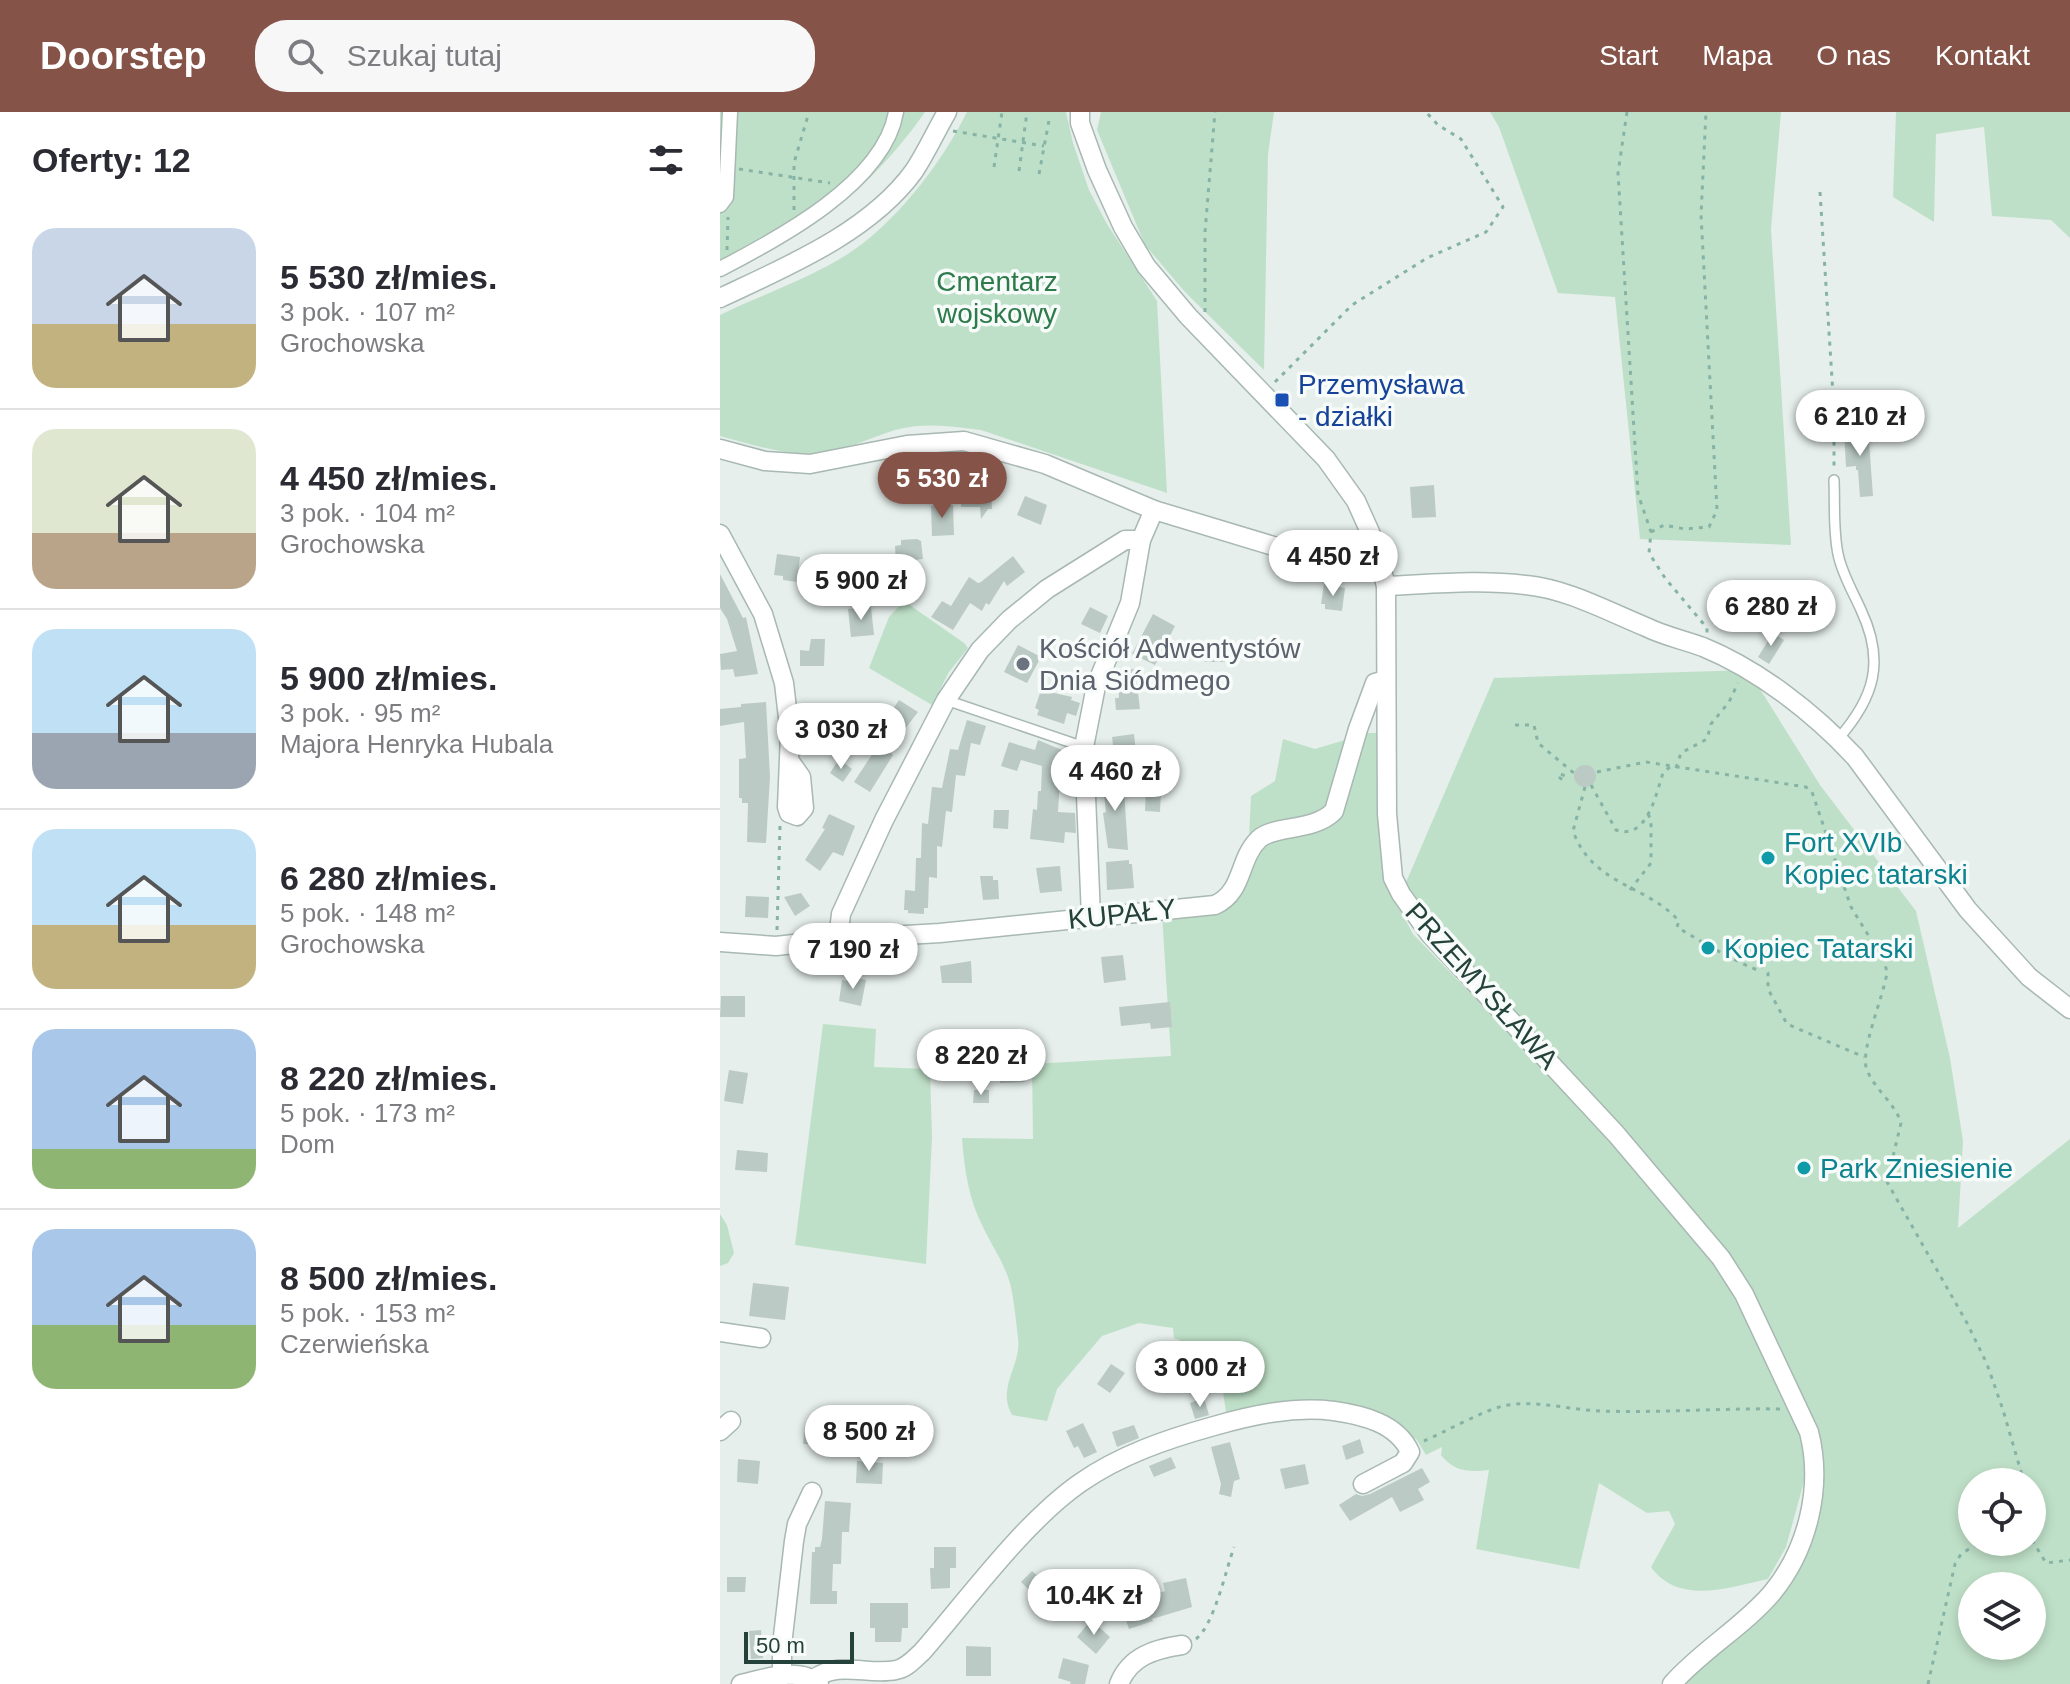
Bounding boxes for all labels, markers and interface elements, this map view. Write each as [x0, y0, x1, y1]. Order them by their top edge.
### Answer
search box [255, 20, 815, 92]
icon: search [283, 34, 327, 78]
text: Doorstep [40, 35, 207, 77]
text: Szukaj tutaj [347, 39, 502, 72]
text: Start [1599, 40, 1658, 71]
text: Mapa [1702, 40, 1772, 71]
text: O nas [1816, 40, 1891, 71]
text: Kontakt [1935, 40, 2030, 71]
icon: filters [644, 138, 688, 182]
text: Oferty: 12 [32, 141, 191, 179]
text: 5 530 zł/mies. [280, 258, 497, 296]
icon: home [96, 260, 192, 356]
park label: Cmentarz wojskowy [936, 266, 1058, 329]
text: 3 pok. · 107 m² [280, 297, 455, 327]
text: Grochowska [280, 328, 425, 358]
place label: Przemysława - działki [1298, 369, 1465, 432]
pin: 6 210 zł [1777, 390, 1943, 458]
marker: Przemysława - działki [1273, 391, 1291, 409]
text: 6 210 zł [1814, 401, 1906, 431]
pin: 5 530 zł [859, 452, 1025, 520]
text: 4 450 zł/mies. [280, 459, 497, 497]
icon: home [96, 461, 192, 557]
text: 5 530 zł [896, 463, 988, 493]
text: 3 pok. · 104 m² [280, 498, 455, 528]
text: Grochowska [280, 529, 425, 559]
pin: 4 450 zł [1250, 530, 1416, 598]
text: 4 450 zł [1287, 541, 1379, 571]
pin: 5 900 zł [778, 554, 944, 622]
text: 5 900 zł [815, 565, 907, 595]
pin: 6 280 zł [1688, 580, 1854, 648]
text: 6 280 zł [1725, 591, 1817, 621]
place label: Kościół Adwentystów Dnia Siódmego [1039, 633, 1301, 696]
marker: Kościół Adwentystów Dnia Siódmego [1014, 655, 1032, 673]
text: 5 900 zł/mies. [280, 659, 497, 697]
icon: home [96, 661, 192, 757]
text: 3 pok. · 95 m² [280, 698, 440, 728]
pin: 3 030 zł [758, 703, 924, 771]
text: 3 030 zł [795, 714, 887, 744]
text: Majora Henryka Hubala [280, 729, 553, 759]
pin: 4 460 zł [1032, 745, 1198, 813]
text: 4 460 zł [1069, 756, 1161, 786]
place label: Fort XVIb Kopiec tatarski [1784, 827, 1968, 890]
marker: Fort XVIb Kopiec tatarski [1759, 849, 1777, 867]
text: 6 280 zł/mies. [280, 859, 497, 897]
icon: home [96, 861, 192, 957]
street label: KUPAŁY [1066, 893, 1178, 935]
street label: PRZEMYSŁAWA [1399, 897, 1565, 1076]
text: 5 pok. · 148 m² [280, 898, 455, 928]
pin: 7 190 zł [770, 923, 936, 991]
text: Grochowska [280, 929, 425, 959]
place label: Kopiec Tatarski [1724, 933, 1913, 964]
text: 7 190 zł [807, 934, 899, 964]
marker: Kopiec Tatarski [1699, 939, 1717, 957]
pin: 8 220 zł [898, 1029, 1064, 1097]
text: 8 220 zł [935, 1040, 1027, 1070]
text: 8 220 zł/mies. [280, 1059, 497, 1097]
icon: home [96, 1061, 192, 1157]
text: 5 pok. · 173 m² [280, 1098, 455, 1128]
text: Dom [280, 1129, 335, 1159]
place label: Park Zniesienie [1820, 1153, 2013, 1184]
marker: Park Zniesienie [1795, 1159, 1813, 1177]
text: 8 500 zł/mies. [280, 1259, 497, 1297]
icon: home [96, 1261, 192, 1357]
text: 5 pok. · 153 m² [280, 1298, 455, 1328]
text: Czerwieńska [280, 1329, 429, 1359]
pin: 3 000 zł [1117, 1341, 1283, 1409]
text: 3 000 zł [1154, 1352, 1246, 1382]
pin: 8 500 zł [786, 1405, 952, 1473]
text: 8 500 zł [823, 1416, 915, 1446]
map controls [1958, 1468, 2046, 1660]
button: locate [1958, 1468, 2046, 1556]
pin: 10.4K zł [1011, 1569, 1177, 1637]
button: layers [1958, 1572, 2046, 1660]
text: 10.4K zł [1046, 1580, 1142, 1610]
scale bar [744, 1628, 854, 1664]
text: 50 m [756, 1633, 805, 1658]

